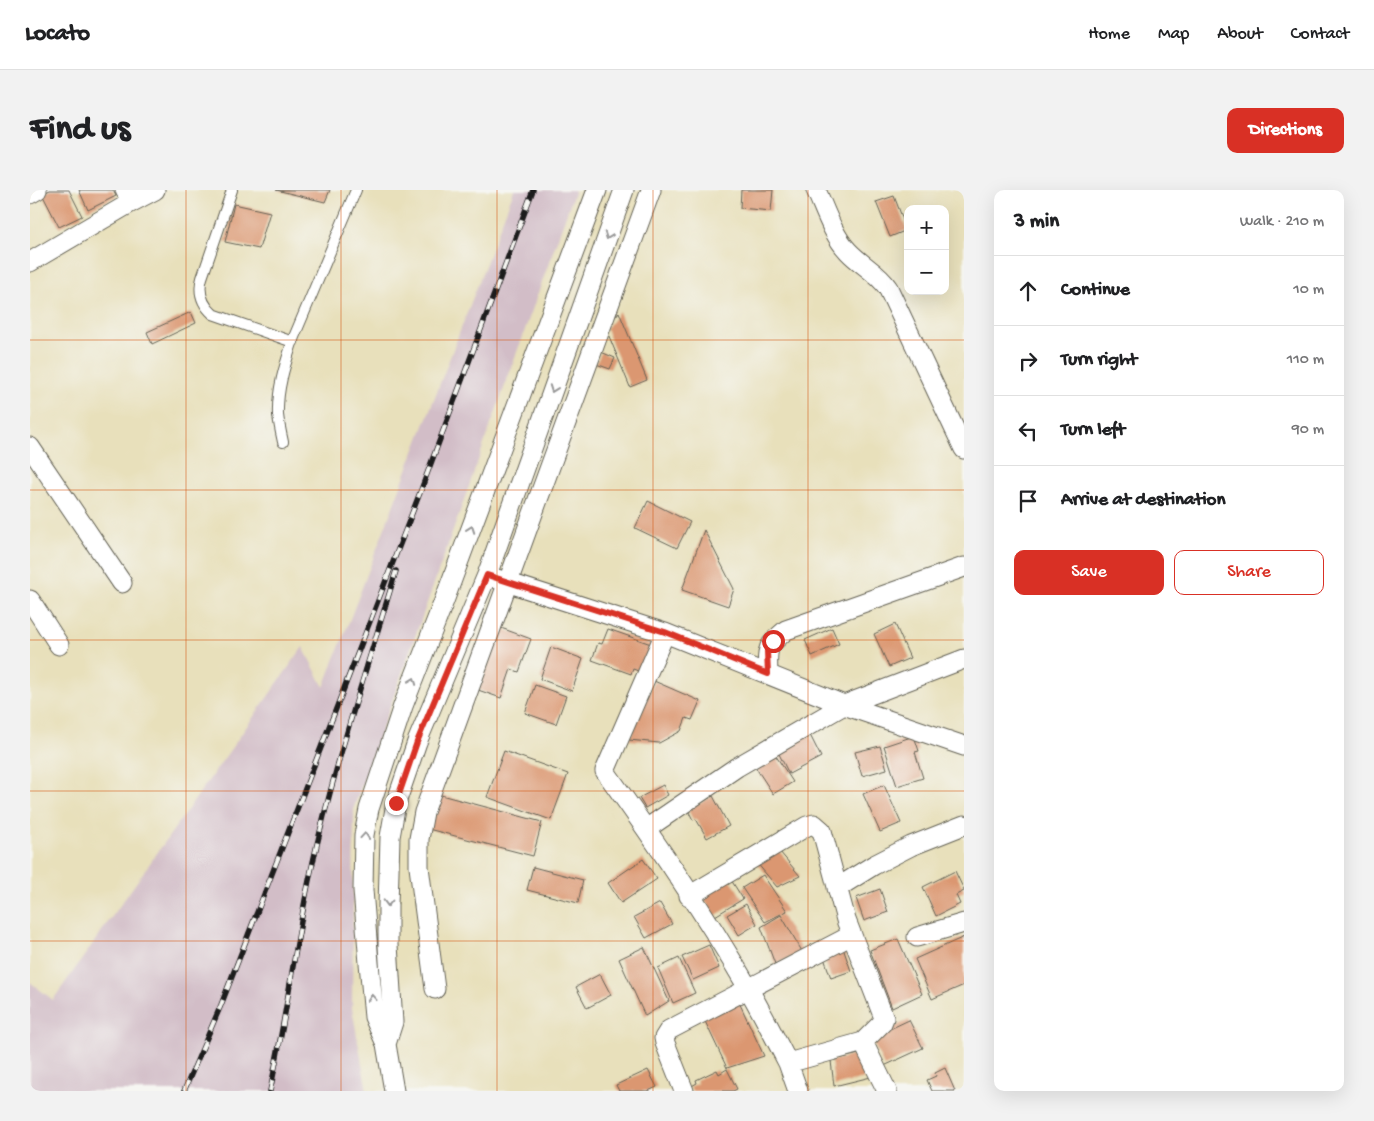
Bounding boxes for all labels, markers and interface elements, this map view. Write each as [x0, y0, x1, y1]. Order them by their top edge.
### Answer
text: Locato [25, 20, 90, 49]
text: Home [1088, 24, 1130, 45]
text: Map [1158, 24, 1189, 45]
text: About [1217, 24, 1263, 45]
text: Contact [1291, 24, 1349, 45]
button: Directions [1227, 108, 1344, 153]
text: Find us [30, 110, 130, 151]
map controls [904, 205, 949, 295]
button: + [904, 205, 949, 250]
text: 3 min [1014, 210, 1059, 235]
text: Walk · 210 m [1240, 213, 1324, 232]
one-way arrow [604, 231, 614, 240]
button: − [904, 250, 949, 295]
icon: ahead [1014, 277, 1042, 305]
text: Continue [1061, 279, 1130, 302]
text: 10 m [1293, 281, 1324, 300]
icon: right [1014, 347, 1042, 375]
text: Turn right [1061, 349, 1137, 372]
text: 110 m [1287, 351, 1324, 370]
one-way arrow [549, 384, 559, 393]
icon: left [1014, 417, 1042, 445]
text: Turn left [1061, 419, 1125, 442]
text: 90 m [1292, 421, 1324, 440]
icon: arrive [1014, 487, 1042, 515]
text: Arrive at destination [1061, 489, 1225, 512]
one-way arrow [465, 525, 475, 534]
button: Save [1014, 550, 1164, 595]
button: Share [1174, 550, 1324, 595]
route start [762, 630, 785, 653]
one-way arrow [407, 677, 417, 686]
route end [385, 792, 408, 815]
one-way arrow [359, 831, 370, 839]
one-way arrow [383, 900, 393, 908]
one-way arrow [367, 994, 378, 1002]

